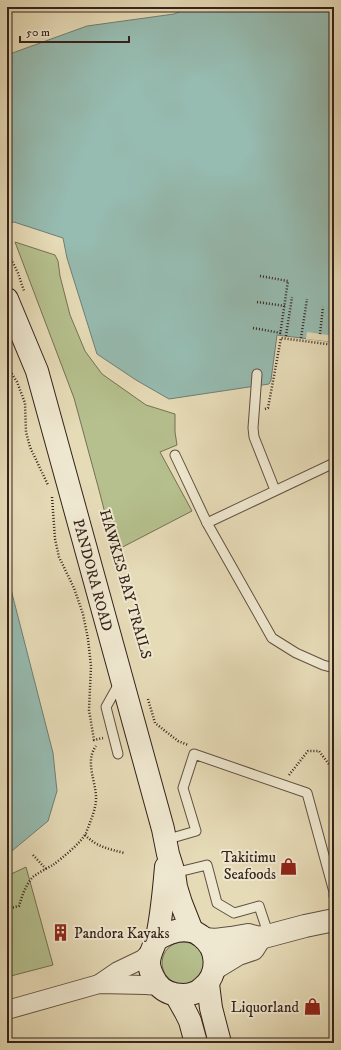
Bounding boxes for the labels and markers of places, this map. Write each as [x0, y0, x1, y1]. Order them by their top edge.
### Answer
place label: Takitimu Seafoods [221, 848, 276, 884]
shop icon: Takitimu Seafoods [279, 856, 299, 876]
building icon: Pandora Kayaks [51, 923, 71, 943]
place label: Pandora Kayaks [74, 924, 170, 943]
shop icon: Liquorland [302, 997, 322, 1017]
place label: Liquorland [231, 998, 300, 1017]

